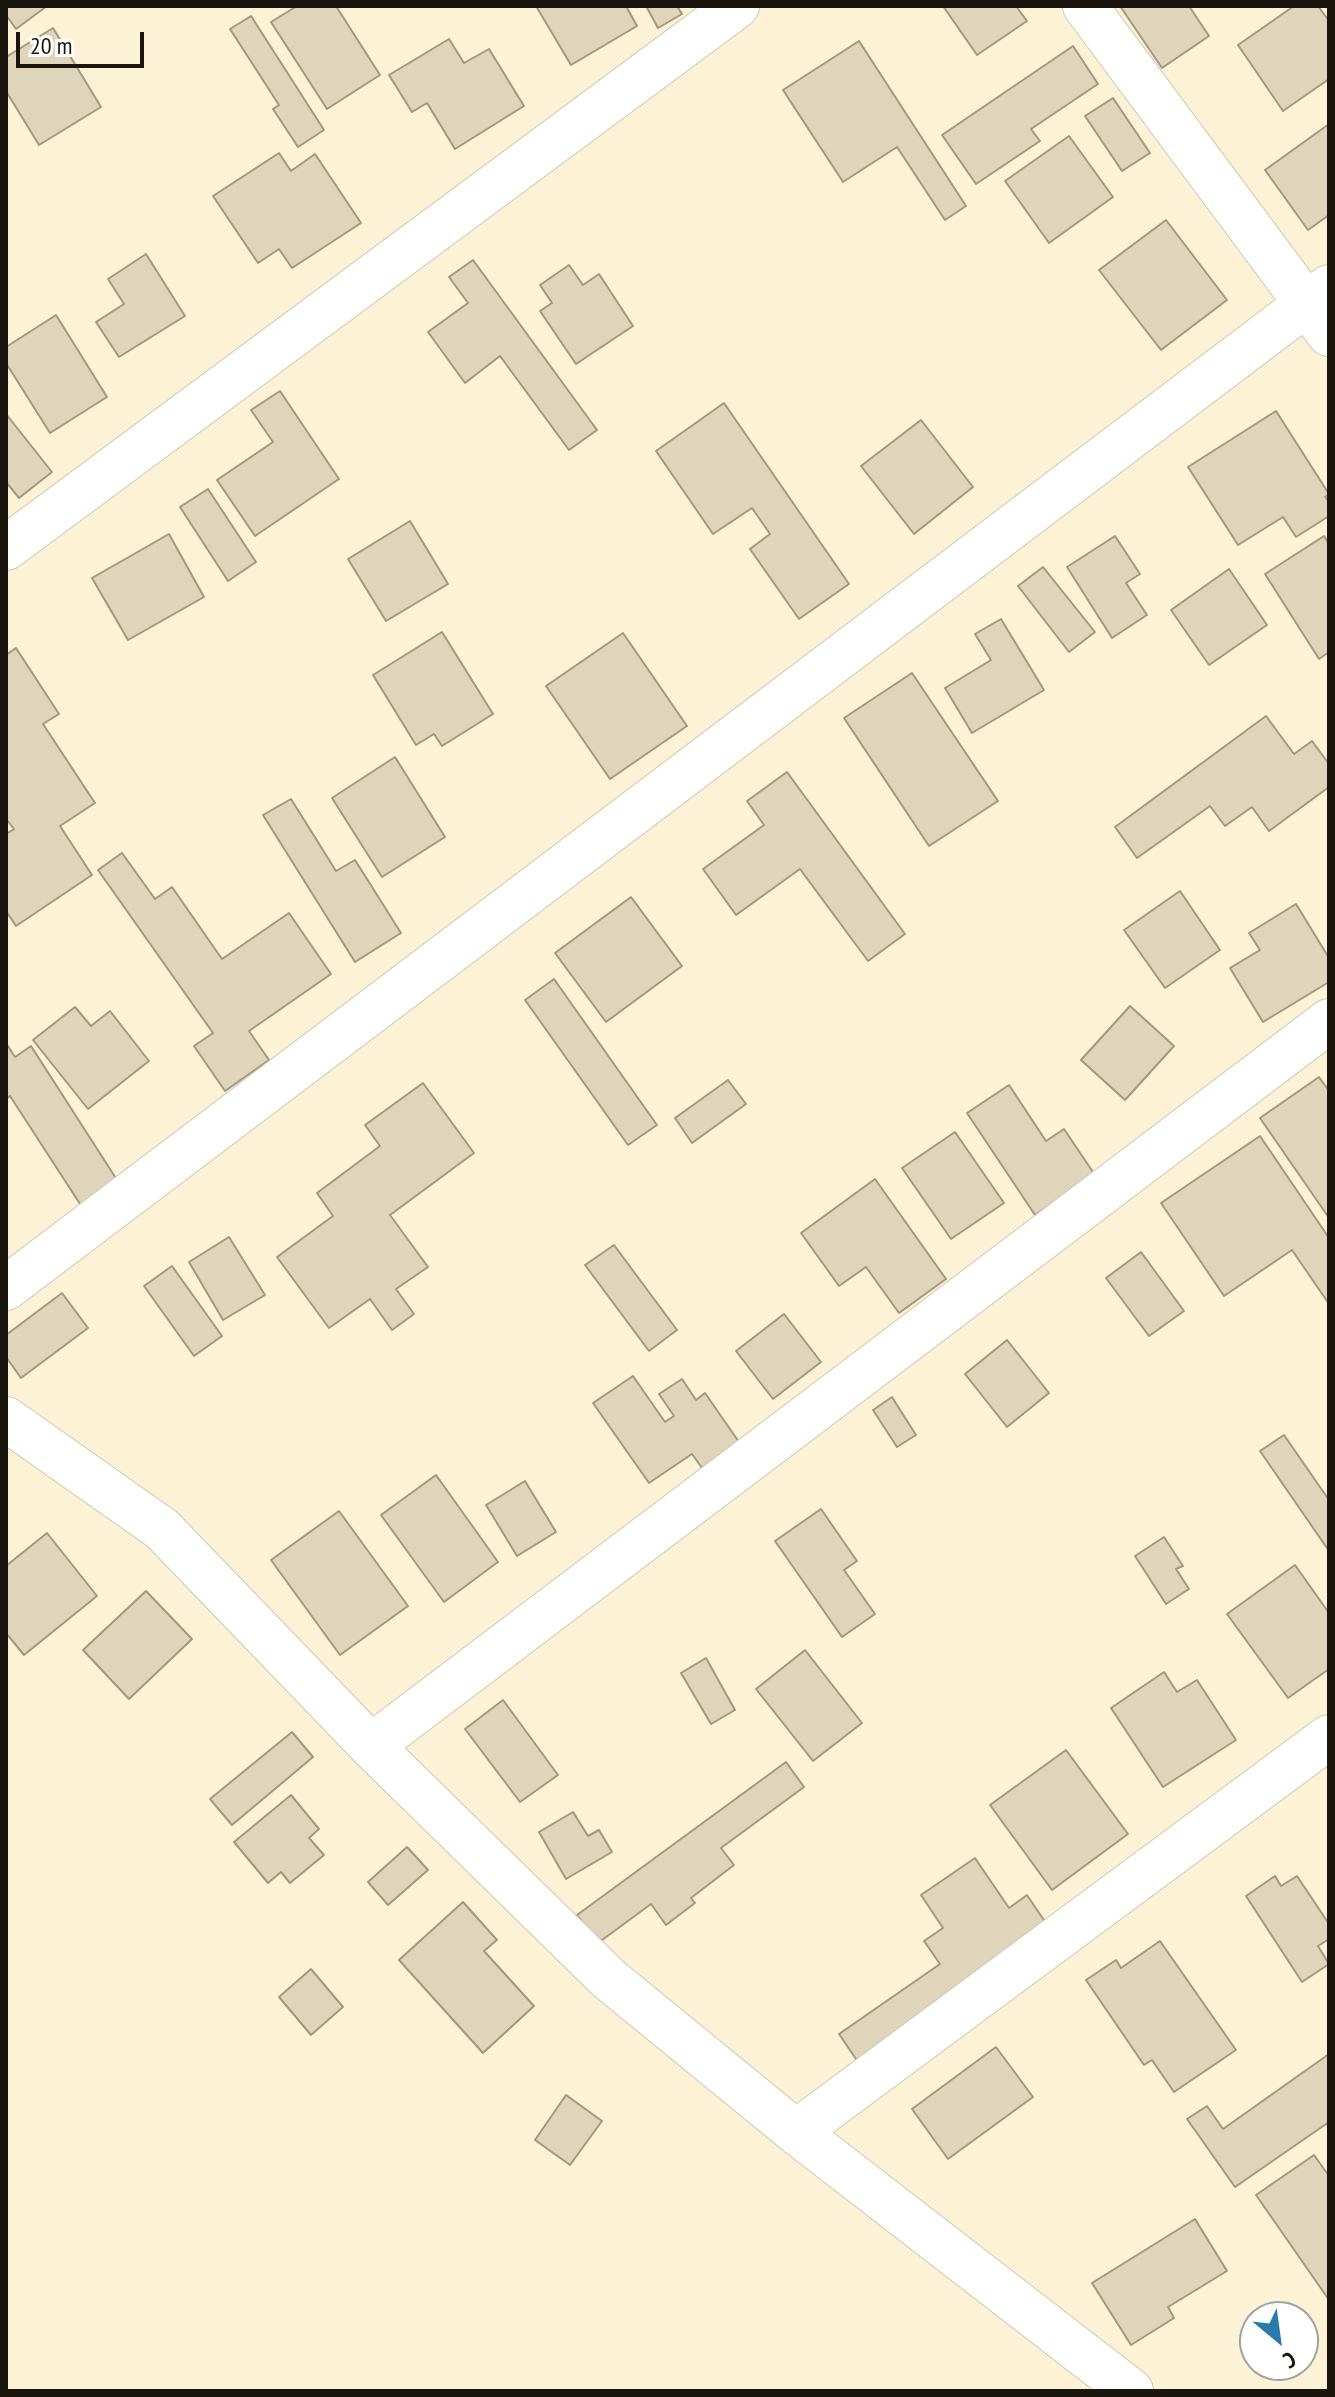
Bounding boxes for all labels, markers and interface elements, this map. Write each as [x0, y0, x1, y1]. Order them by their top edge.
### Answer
scale bar [20, 16, 148, 66]
text: 20 m [30, 30, 72, 61]
north arrow [1239, 2301, 1319, 2381]
text: С [1278, 2346, 1301, 2375]

